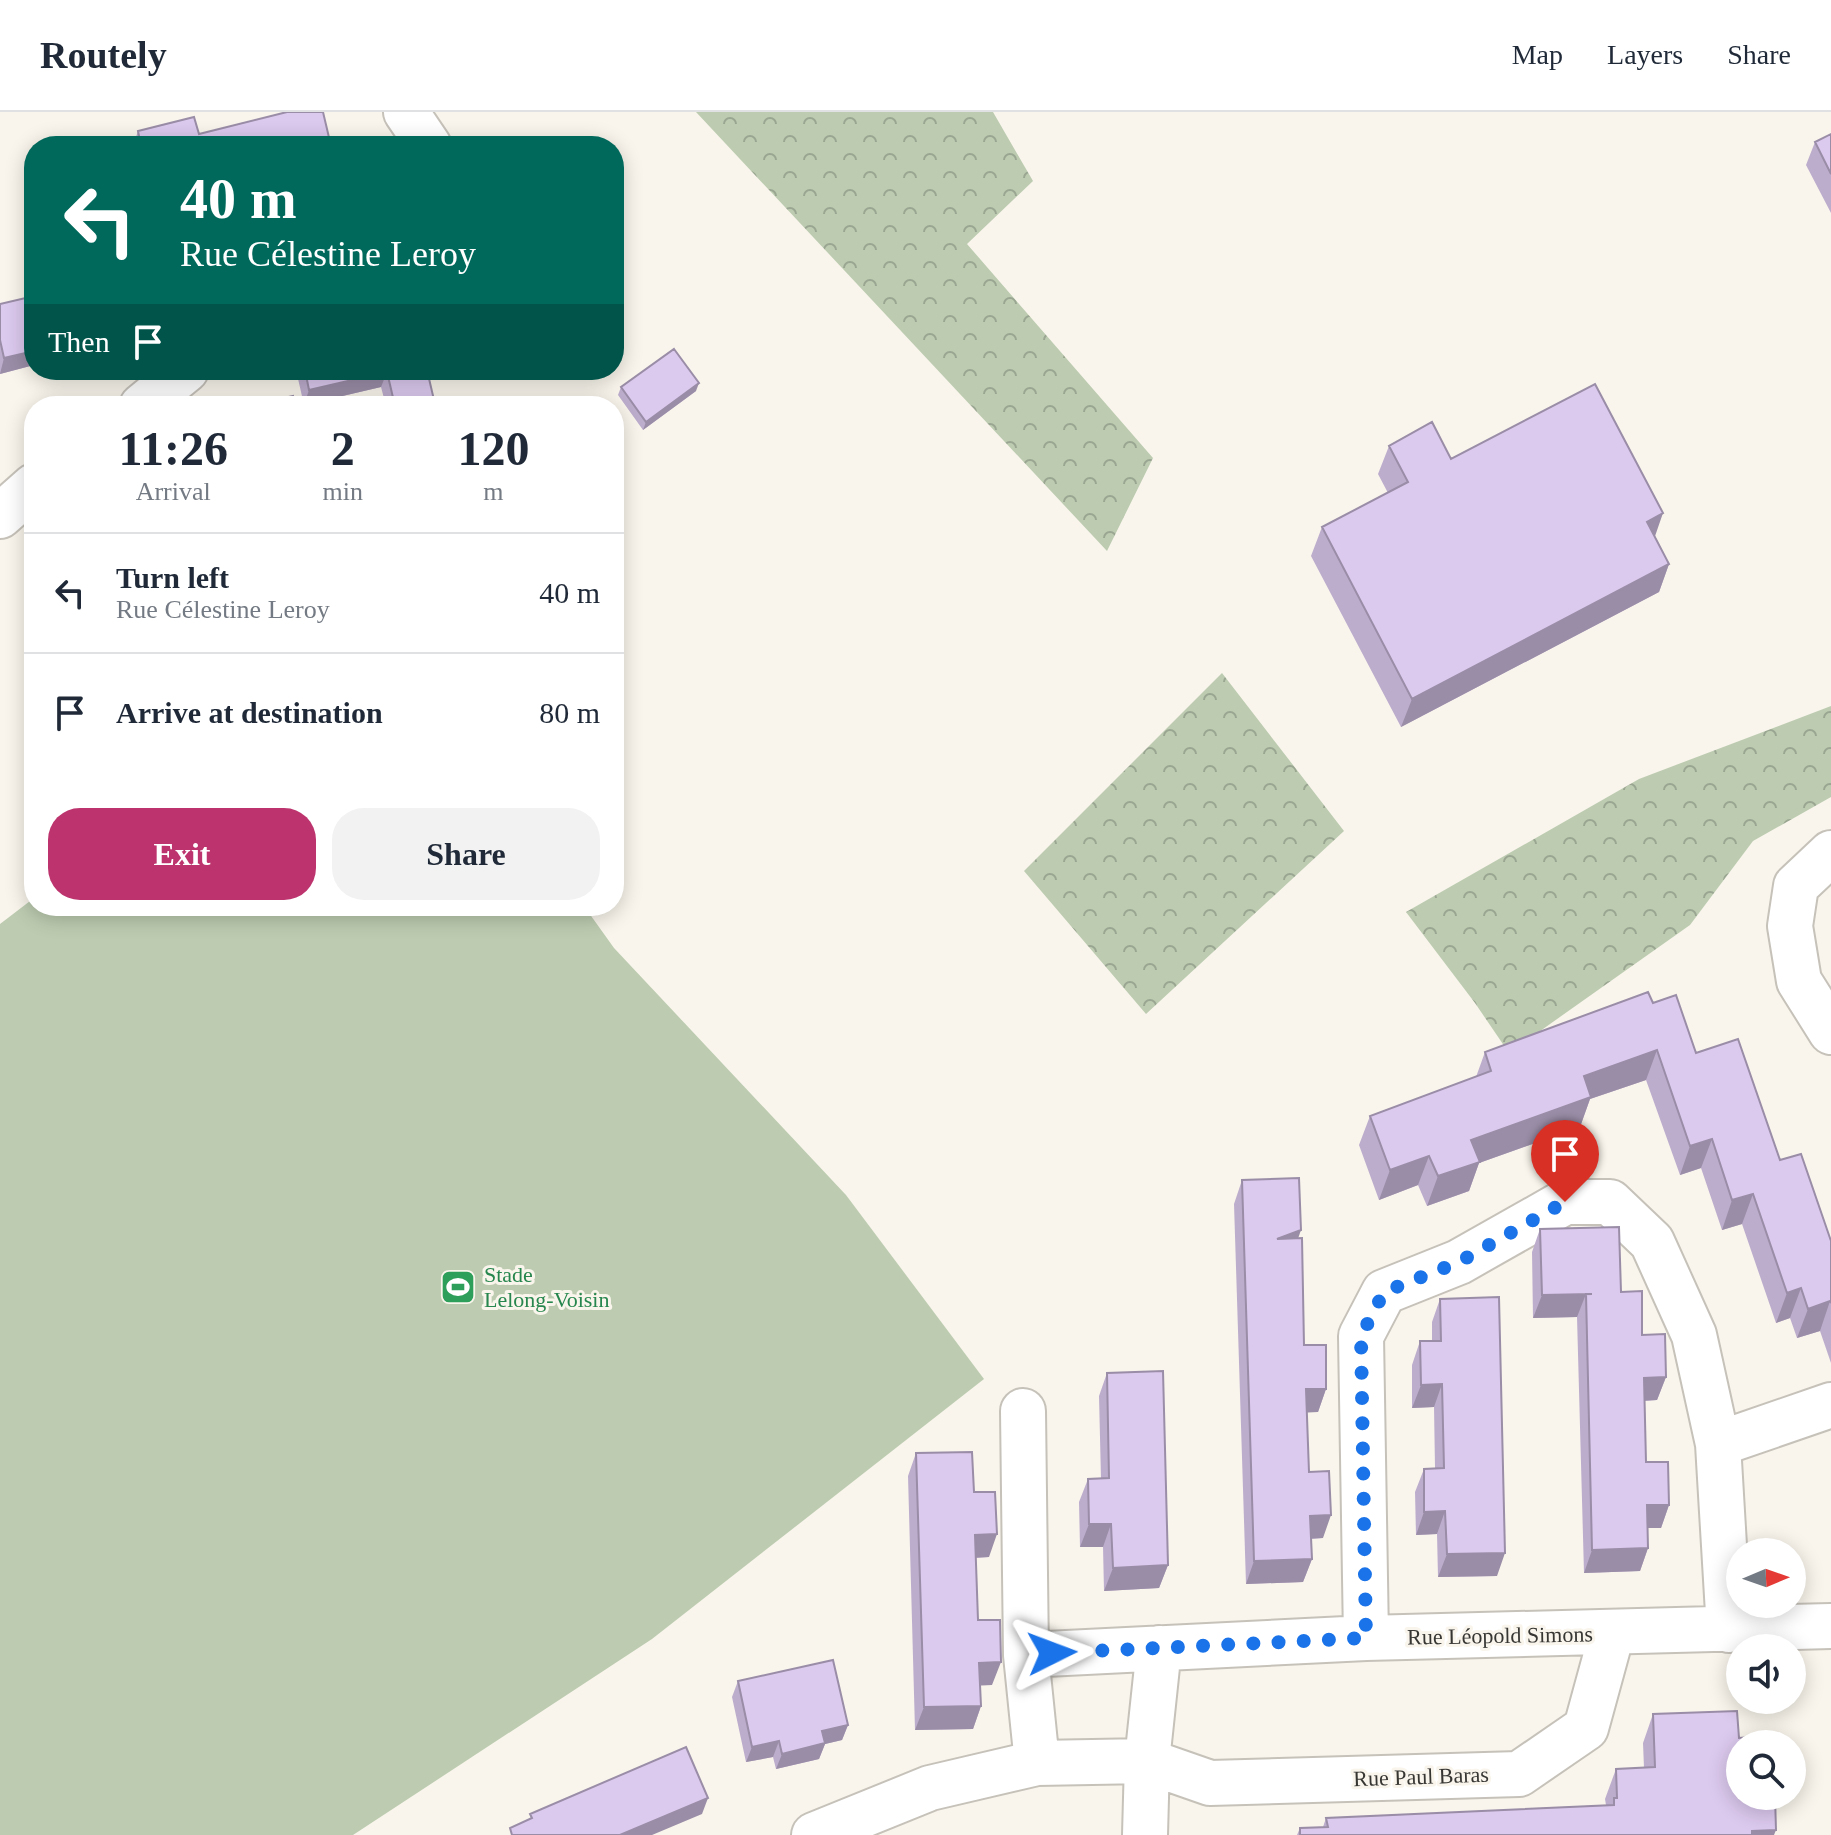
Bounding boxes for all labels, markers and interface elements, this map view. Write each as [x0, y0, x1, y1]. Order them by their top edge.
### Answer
text: Routely [40, 34, 167, 76]
text: Map [1512, 39, 1563, 70]
text: Layers [1607, 39, 1683, 70]
text: Share [1727, 39, 1791, 70]
icon: left [48, 168, 152, 272]
text: 40 m [180, 168, 297, 230]
text: Rue Célestine Leroy [180, 234, 476, 274]
icon: arrive [126, 320, 170, 364]
text: Then [48, 325, 110, 358]
text: 11:26 [119, 422, 228, 475]
text: 2 [331, 422, 355, 475]
text: 120 [457, 422, 529, 475]
text: Arrival [136, 477, 211, 506]
text: min [322, 477, 363, 506]
text: m [483, 477, 504, 506]
text: Turn left [116, 561, 229, 594]
icon: left [48, 571, 92, 615]
text: 40 m [539, 576, 600, 609]
text: Rue Célestine Leroy [116, 595, 330, 624]
icon: arrive [48, 691, 92, 735]
text: Arrive at destination [116, 696, 383, 729]
text: 80 m [539, 696, 600, 729]
button: Exit [48, 808, 316, 900]
button: Share [332, 808, 600, 900]
pin [1531, 1120, 1599, 1202]
icon: arrive [1543, 1132, 1587, 1176]
place label: Stade Lelong-Voisin [484, 1262, 609, 1312]
sports icon: Stade Lelong-Voisin [439, 1268, 477, 1306]
north arrow [1726, 1538, 1806, 1618]
map controls [1726, 1538, 1806, 1810]
position arrow [1010, 1611, 1094, 1695]
street label: Rue Léopold Simons [1407, 1621, 1593, 1650]
button: sound [1726, 1634, 1806, 1714]
button: search [1726, 1730, 1806, 1810]
street label: Rue Paul Baras [1353, 1762, 1489, 1791]

